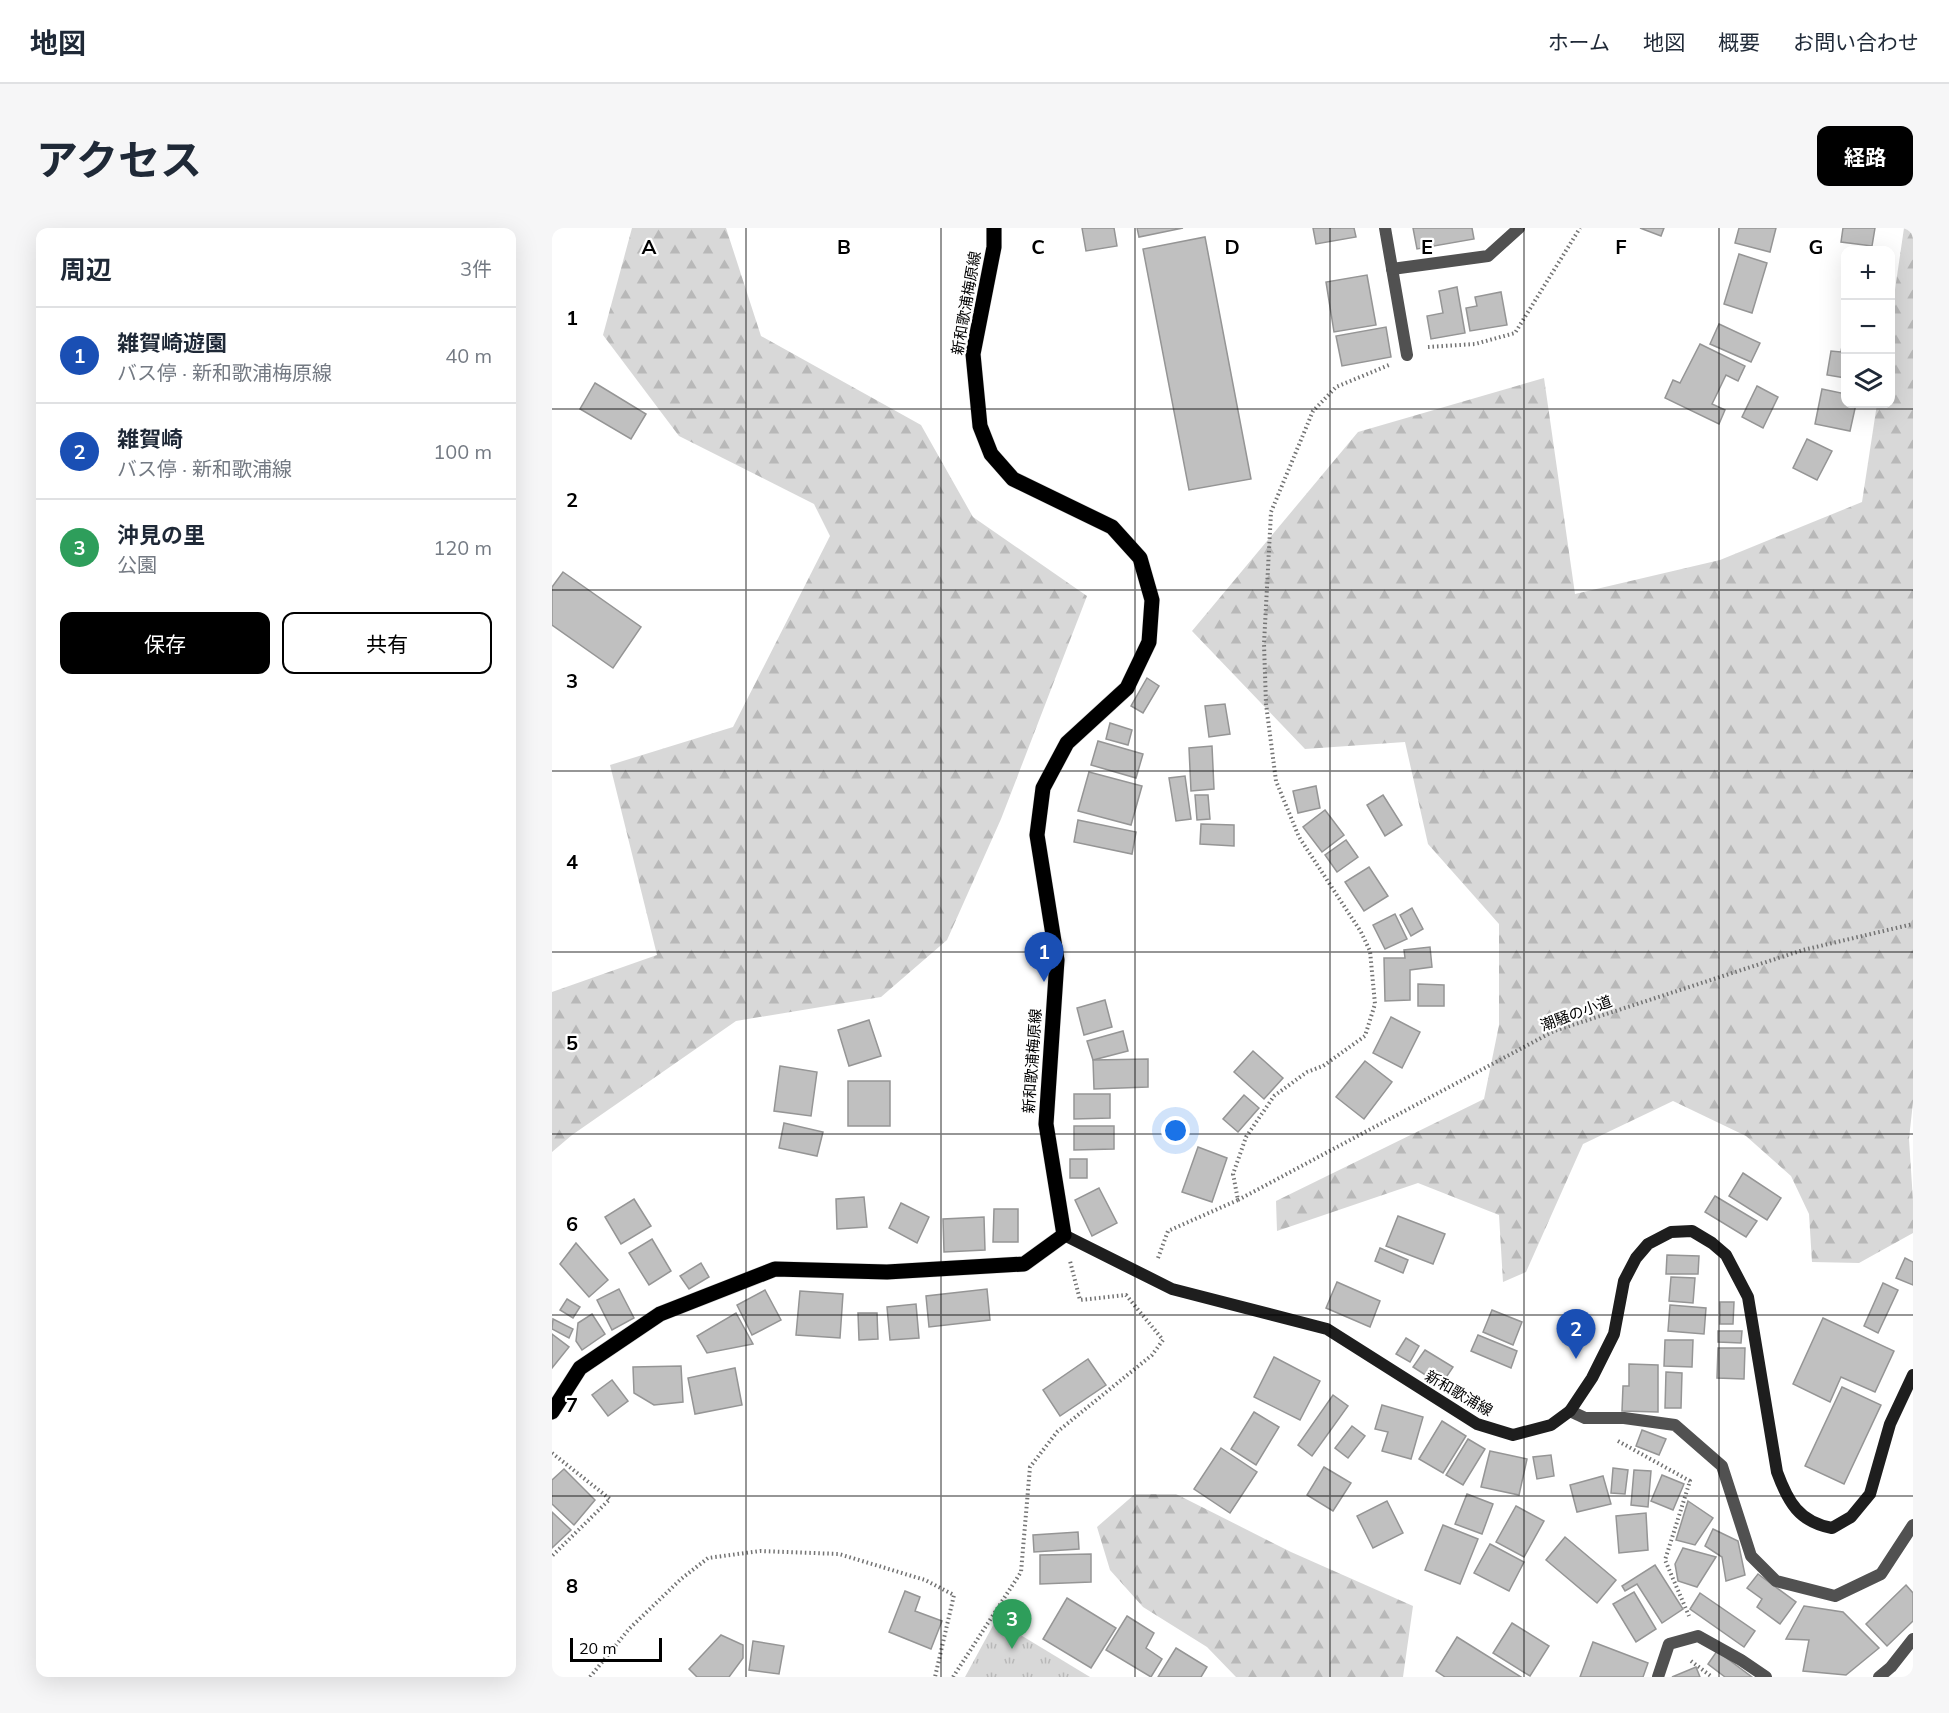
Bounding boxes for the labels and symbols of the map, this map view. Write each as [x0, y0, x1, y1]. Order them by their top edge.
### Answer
text: A [642, 234, 657, 259]
text: B [837, 234, 851, 259]
text: C [1031, 234, 1045, 259]
text: D [1224, 234, 1240, 259]
text: E [1421, 234, 1433, 259]
text: F [1615, 234, 1627, 259]
text: G [1809, 234, 1823, 259]
street label: 新和歌浦梅原線 [948, 250, 984, 356]
text: 1 [566, 305, 578, 330]
text: 2 [566, 487, 578, 512]
text: 3 [566, 668, 578, 693]
text: 4 [566, 849, 578, 874]
pin: 1 [1024, 932, 1064, 982]
street label: 潮騒の小道 [1538, 991, 1614, 1035]
street label: 新和歌浦梅原線 [1019, 1008, 1045, 1114]
text: 5 [566, 1030, 578, 1055]
your location [1161, 1116, 1190, 1145]
text: 6 [566, 1211, 578, 1236]
pin: 2 [1556, 1310, 1596, 1359]
street label: 新和歌浦線 [1422, 1366, 1496, 1420]
text: 7 [566, 1392, 578, 1417]
text: 8 [566, 1573, 578, 1598]
pin: 3 [992, 1600, 1032, 1649]
scale bar [570, 1635, 662, 1662]

